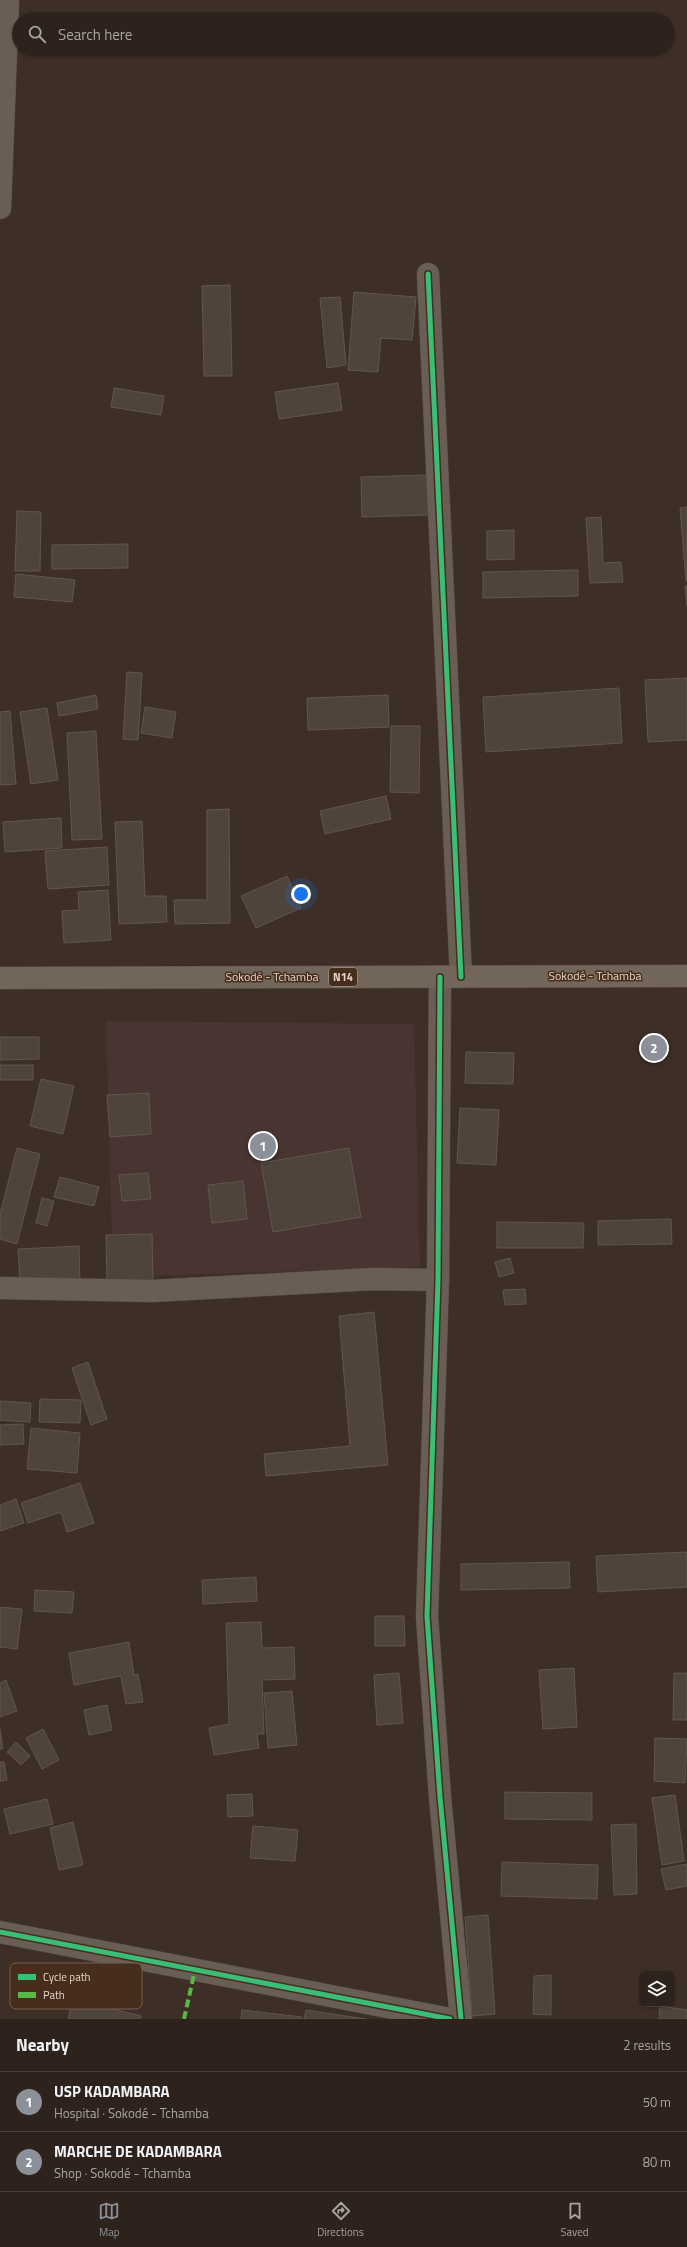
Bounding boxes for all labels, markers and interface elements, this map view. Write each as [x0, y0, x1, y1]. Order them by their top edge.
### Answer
search box [12, 12, 675, 56]
icon: search [26, 23, 48, 45]
text: Search here [58, 23, 132, 46]
your location [291, 884, 311, 904]
street label: Sokodé - Tchamba [549, 966, 641, 985]
street label: Sokodé - Tchamba [226, 967, 318, 986]
road number: N14 [329, 968, 357, 986]
pin: 2 [641, 1033, 667, 1063]
pin: 1 [250, 1131, 276, 1161]
legend [10, 1963, 142, 2009]
text: Cycle path [43, 1969, 91, 1985]
map controls [639, 1971, 675, 2007]
button: layers [639, 1971, 675, 2007]
text: Path [43, 1987, 65, 2003]
text: Nearby [16, 2032, 69, 2058]
text: 2 results [623, 2035, 671, 2055]
text: USP KADAMBARA [54, 2080, 170, 2103]
text: 1 [25, 2092, 33, 2112]
text: 50 m [643, 2092, 671, 2112]
text: Hospital · Sokodé - Tchamba [54, 2103, 209, 2123]
text: MARCHE DE KADAMBARA [54, 2140, 222, 2163]
text: 2 [25, 2152, 33, 2172]
text: 80 m [643, 2152, 671, 2172]
text: Shop · Sokodé - Tchamba [54, 2163, 191, 2183]
tab: Map [98, 2200, 120, 2240]
tab: Directions [317, 2200, 364, 2240]
tab: Saved [561, 2200, 589, 2240]

